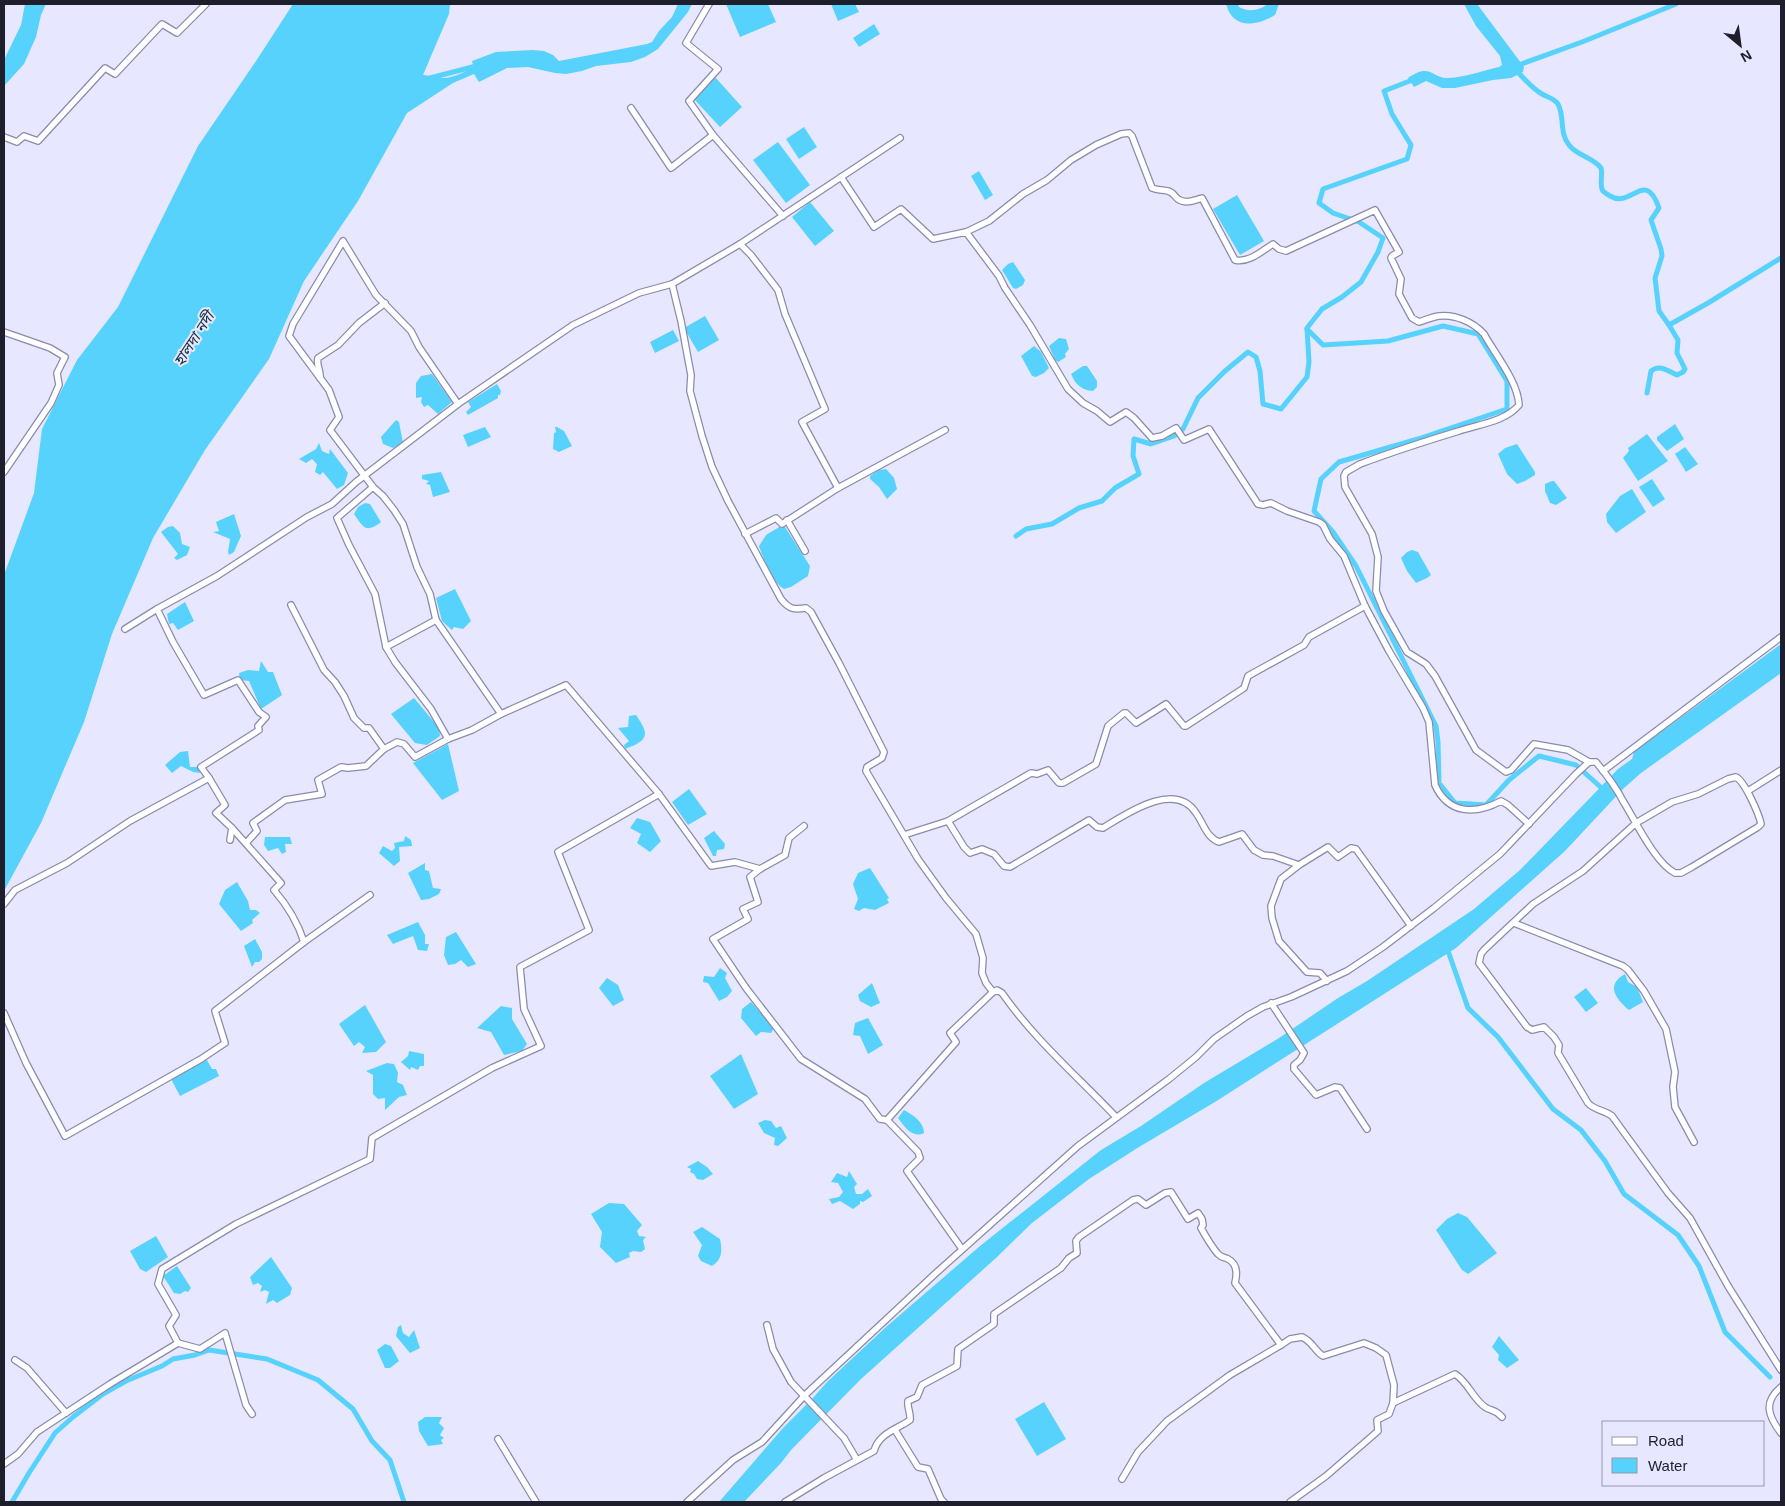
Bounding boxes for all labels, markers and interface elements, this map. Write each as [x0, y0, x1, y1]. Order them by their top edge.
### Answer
north arrow [1715, 20, 1765, 70]
text: N [1738, 47, 1755, 66]
water label: হালদা নদী [170, 306, 219, 369]
legend [1602, 1421, 1765, 1486]
text: Road [1648, 1432, 1684, 1449]
text: Water [1648, 1457, 1687, 1474]

